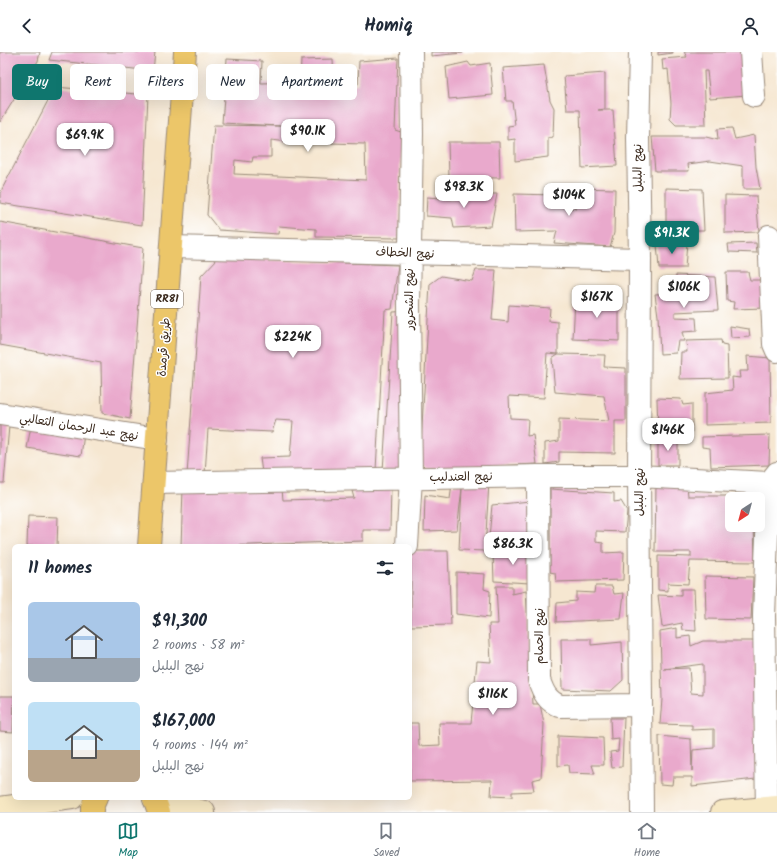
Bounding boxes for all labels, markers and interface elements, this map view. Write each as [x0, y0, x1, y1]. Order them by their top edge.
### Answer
text: Homiq [364, 12, 413, 41]
icon: back [16, 15, 38, 37]
icon: person [739, 15, 761, 37]
chip: Buy [12, 64, 62, 100]
chip: Rent [70, 64, 126, 100]
chip: Filters [134, 64, 198, 100]
chip: New [206, 64, 259, 100]
chip: Apartment [267, 64, 357, 100]
pin: $90.1K [275, 119, 341, 153]
text: $90.1K [290, 121, 326, 142]
pin: $69.9K [52, 123, 118, 157]
text: $69.9K [66, 125, 104, 146]
street label: نهج البلبل [628, 144, 648, 192]
pin: $98.3K [431, 175, 497, 209]
text: $98.3K [444, 177, 484, 198]
pin: $104K [541, 183, 597, 217]
text: $104K [552, 185, 586, 206]
pin: $91.3K [639, 221, 705, 255]
text: $91.3K [654, 223, 690, 244]
street label: نهج الخطاف [375, 242, 435, 264]
street label: نهج الشحرور [400, 268, 419, 331]
pin: $106K [656, 275, 712, 309]
text: $106K [667, 277, 701, 298]
pin: $167K [569, 285, 625, 319]
text: $167K [581, 287, 613, 308]
road number: RR81 [151, 290, 183, 308]
street label: طريق قرمدة [152, 317, 176, 377]
pin: $224K [265, 325, 321, 359]
text: $224K [274, 327, 312, 348]
street label: نهج عبد الرحمان الثعالبي [18, 408, 140, 447]
pin: $146K [640, 418, 696, 452]
text: $146K [651, 420, 685, 441]
street label: نهج العندليب [429, 467, 493, 487]
street label: نهج البلبل [630, 468, 649, 516]
north arrow [725, 492, 765, 532]
map controls [725, 492, 765, 532]
pin: $86.3K [480, 532, 546, 566]
text: $86.3K [493, 534, 533, 555]
text: 11 homes [28, 555, 92, 582]
icon: filters [374, 557, 396, 579]
text: $91,300 [152, 608, 207, 635]
street label: نهج الحمام [530, 608, 549, 664]
icon: home [60, 618, 108, 666]
text: 2 rooms · 58 m² [152, 635, 245, 656]
text: نهج البلبل [152, 656, 204, 677]
pin: $116K [465, 682, 521, 716]
text: $116K [478, 684, 508, 705]
text: $167,000 [152, 708, 215, 735]
icon: home [60, 718, 108, 766]
text: 4 rooms · 144 m² [152, 735, 248, 756]
text: نهج البلبل [152, 756, 204, 777]
tab: Map [117, 820, 139, 862]
tab: Saved [373, 820, 400, 862]
tab: Home [634, 820, 660, 862]

